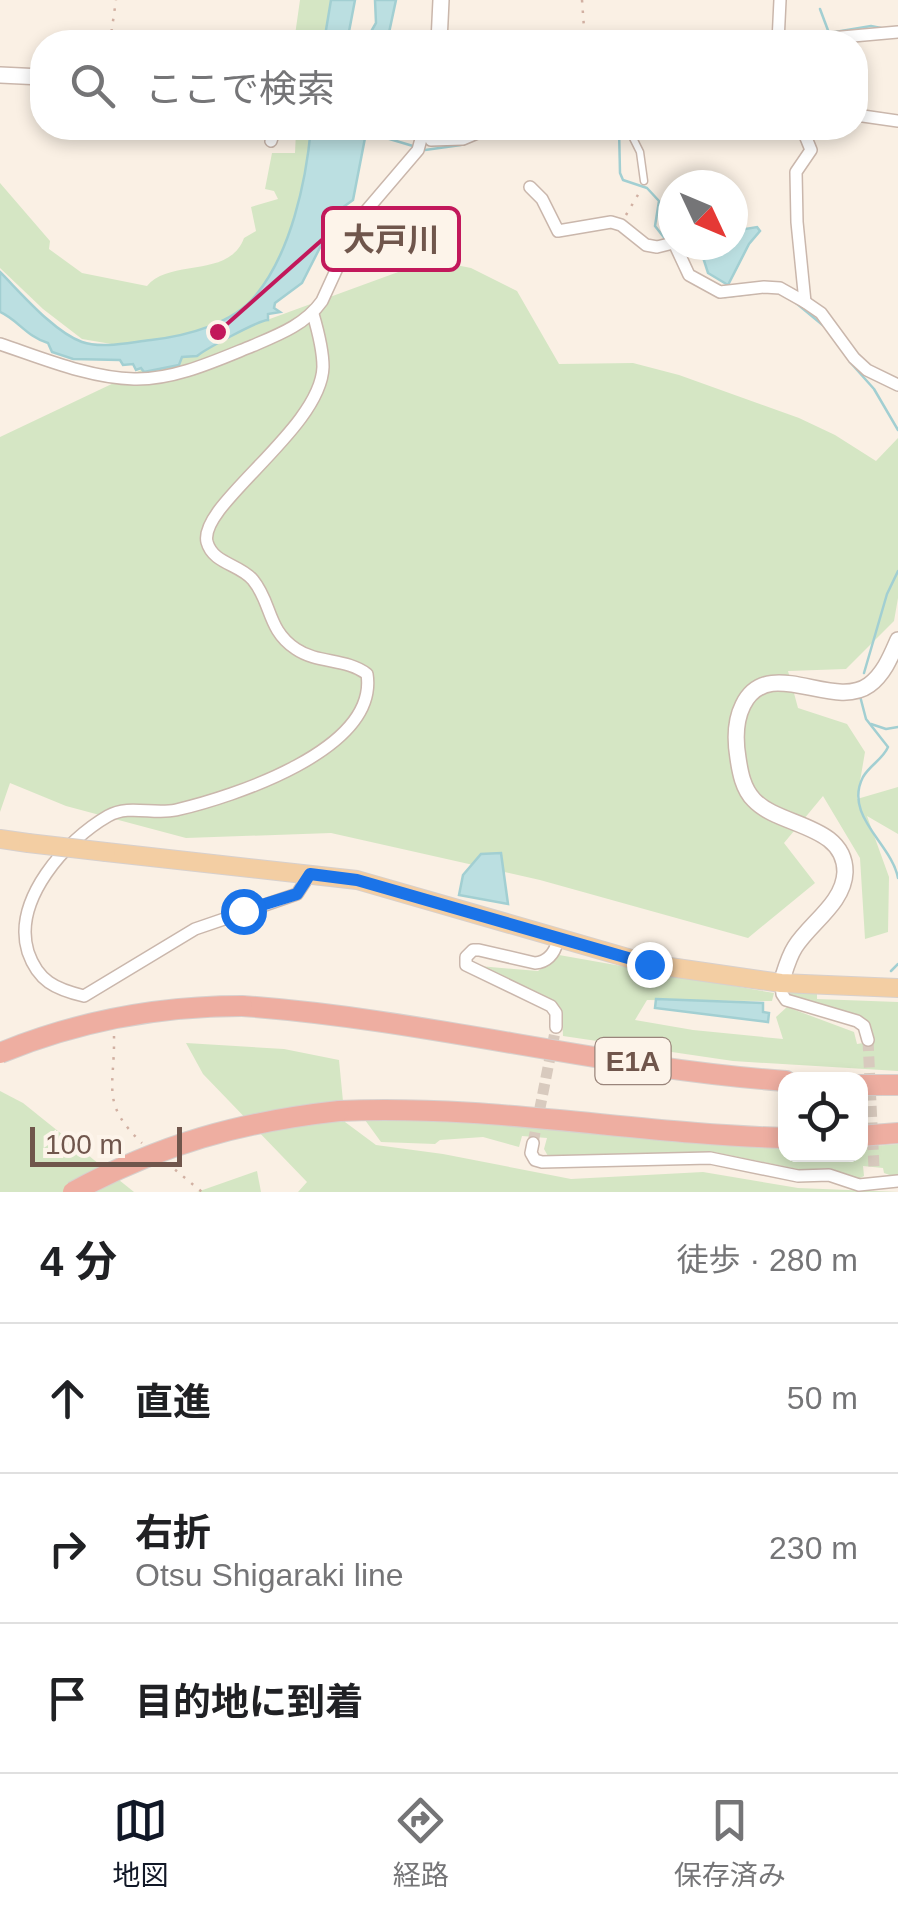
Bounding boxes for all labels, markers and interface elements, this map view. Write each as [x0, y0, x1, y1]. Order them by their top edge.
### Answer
search box [30, 30, 868, 140]
icon: search [65, 58, 120, 113]
text: ここで検索 [145, 68, 335, 110]
north arrow [658, 170, 748, 260]
callout: 大戸川 [323, 208, 459, 270]
text: 大戸川 [343, 222, 439, 258]
route start [221, 889, 267, 935]
route end [627, 942, 673, 988]
road number: E1A [596, 1038, 670, 1084]
map controls [778, 1072, 868, 1162]
button: locate [778, 1072, 868, 1162]
scale bar [30, 1122, 182, 1166]
text: 100 m [45, 1129, 123, 1160]
text: 4 分 [40, 1238, 117, 1285]
text: 徒歩 · 280 m [677, 1242, 858, 1278]
icon: ahead [40, 1371, 95, 1426]
text: 50 m [787, 1380, 858, 1416]
text: 直進 [135, 1381, 211, 1423]
text: 右折 [135, 1512, 211, 1554]
icon: right [40, 1521, 95, 1576]
text: 230 m [769, 1530, 858, 1566]
text: Otsu Shigaraki line [135, 1557, 404, 1593]
icon: arrive [40, 1671, 95, 1726]
text: 目的地に到着 [135, 1681, 363, 1723]
tab: 地図 [112, 1793, 168, 1893]
tab: 経路 [393, 1793, 449, 1893]
tab: 保存済み [674, 1793, 786, 1893]

